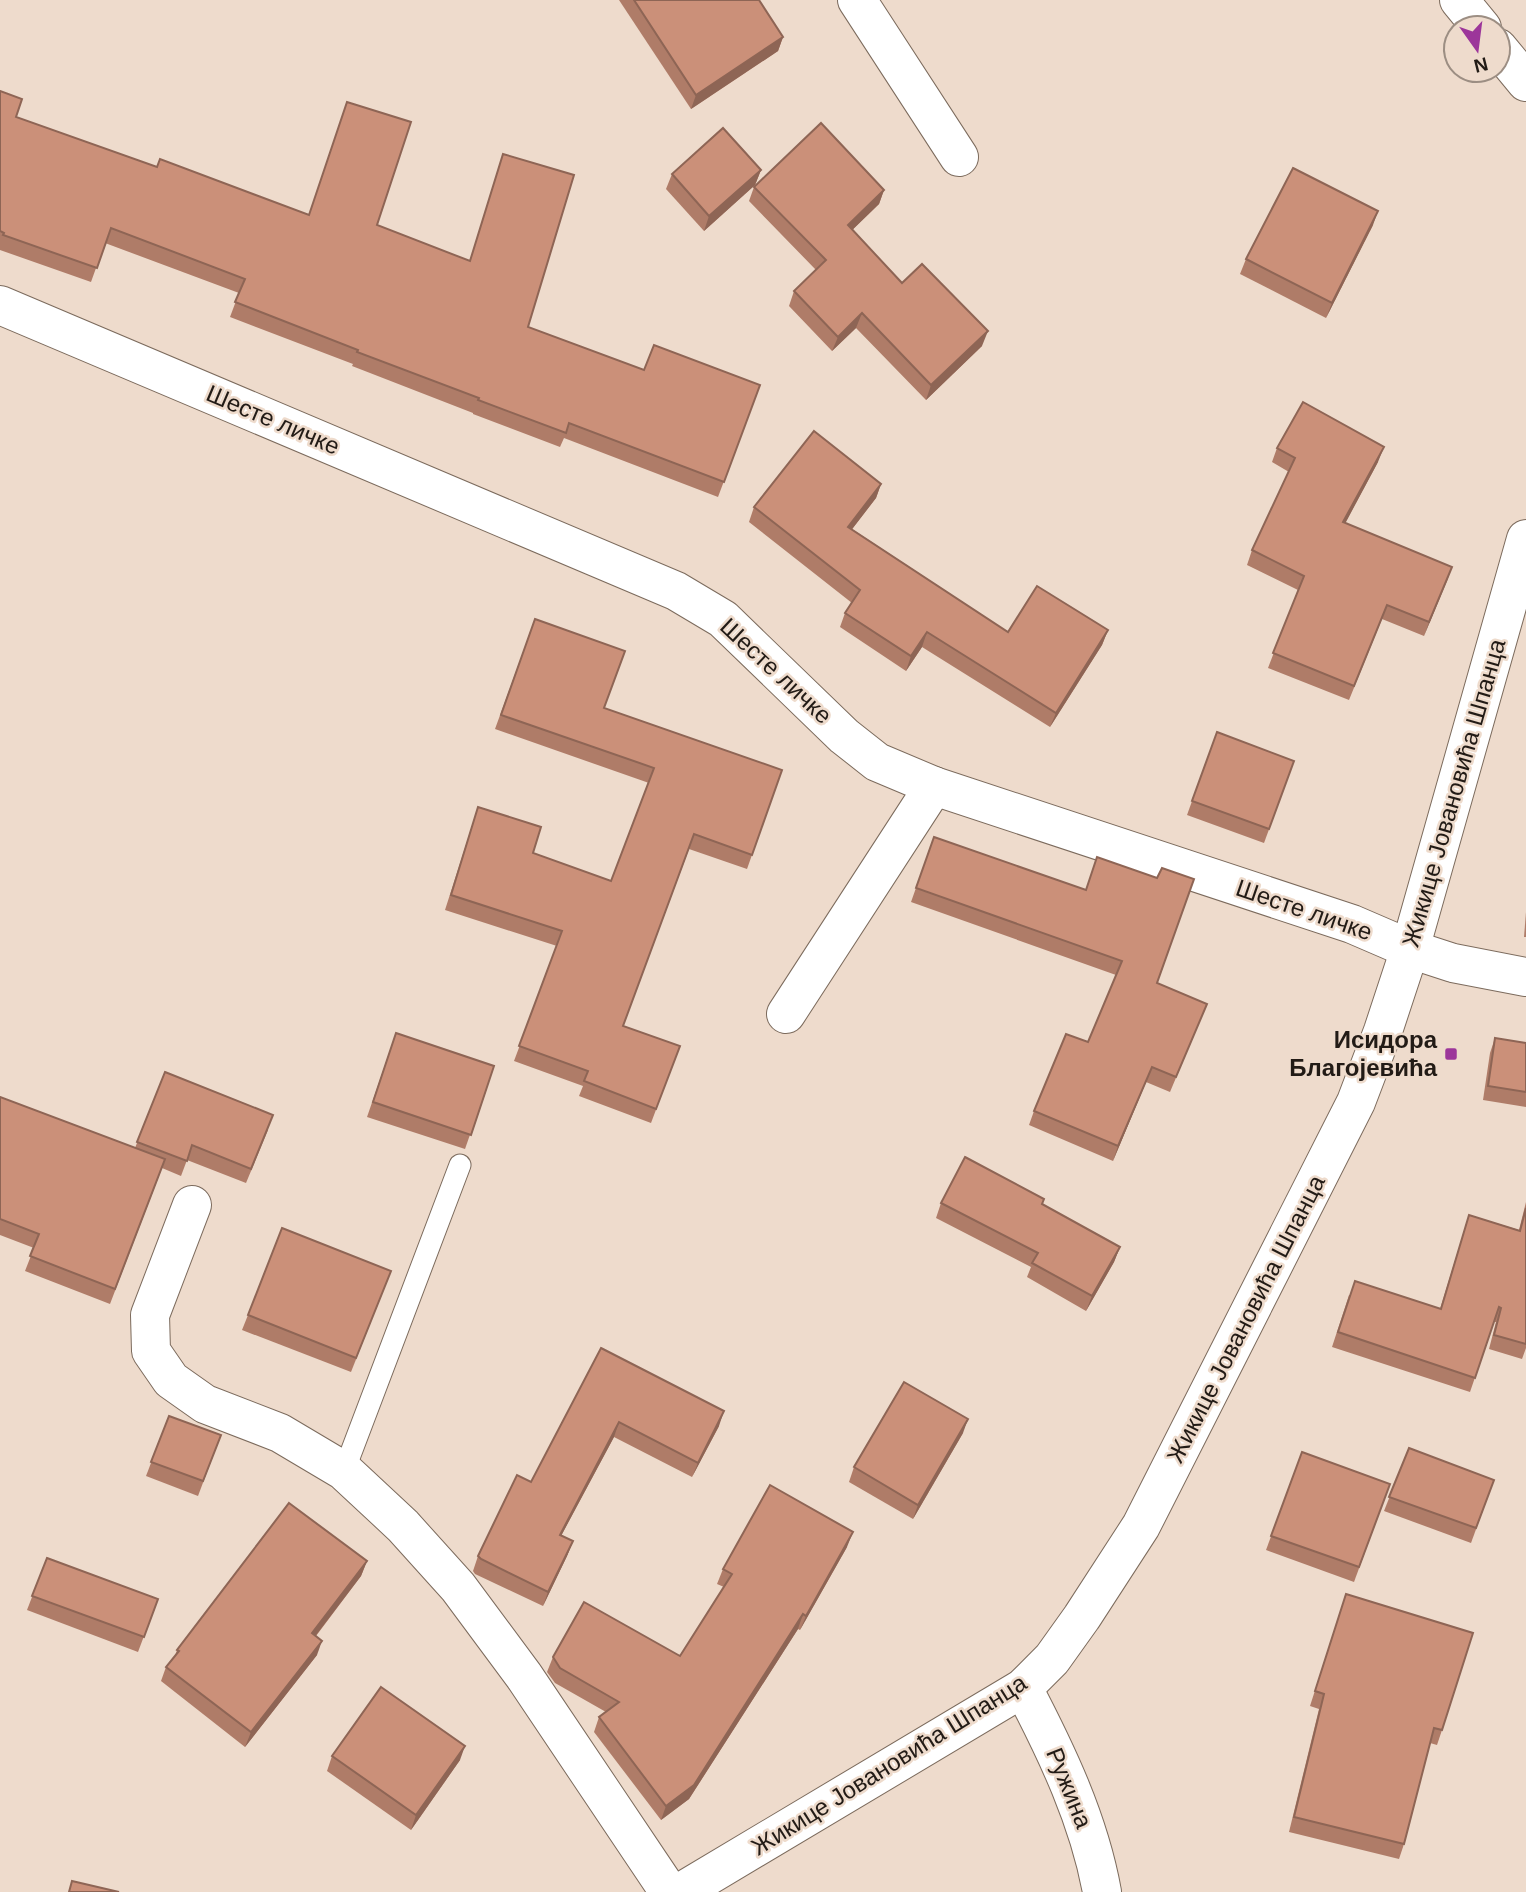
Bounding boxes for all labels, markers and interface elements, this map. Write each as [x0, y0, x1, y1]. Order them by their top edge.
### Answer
north arrow [1442, 14, 1512, 84]
text: N [1472, 53, 1490, 77]
street label: Шесте личке [203, 379, 344, 460]
street label: Шесте личке [715, 612, 838, 729]
street label: Жикице Јовановића Шпанца [1397, 635, 1511, 950]
street label: Шесте личке [1233, 874, 1376, 945]
place label: Исидора Благојевића [1289, 1026, 1438, 1081]
marker: Исидора Благојевића [1443, 1046, 1459, 1062]
street label: Жикице Јовановића Шпанца [1161, 1170, 1330, 1467]
street label: Жикице Јовановића Шпанца [746, 1668, 1032, 1861]
street label: Ружина [1041, 1744, 1098, 1833]

